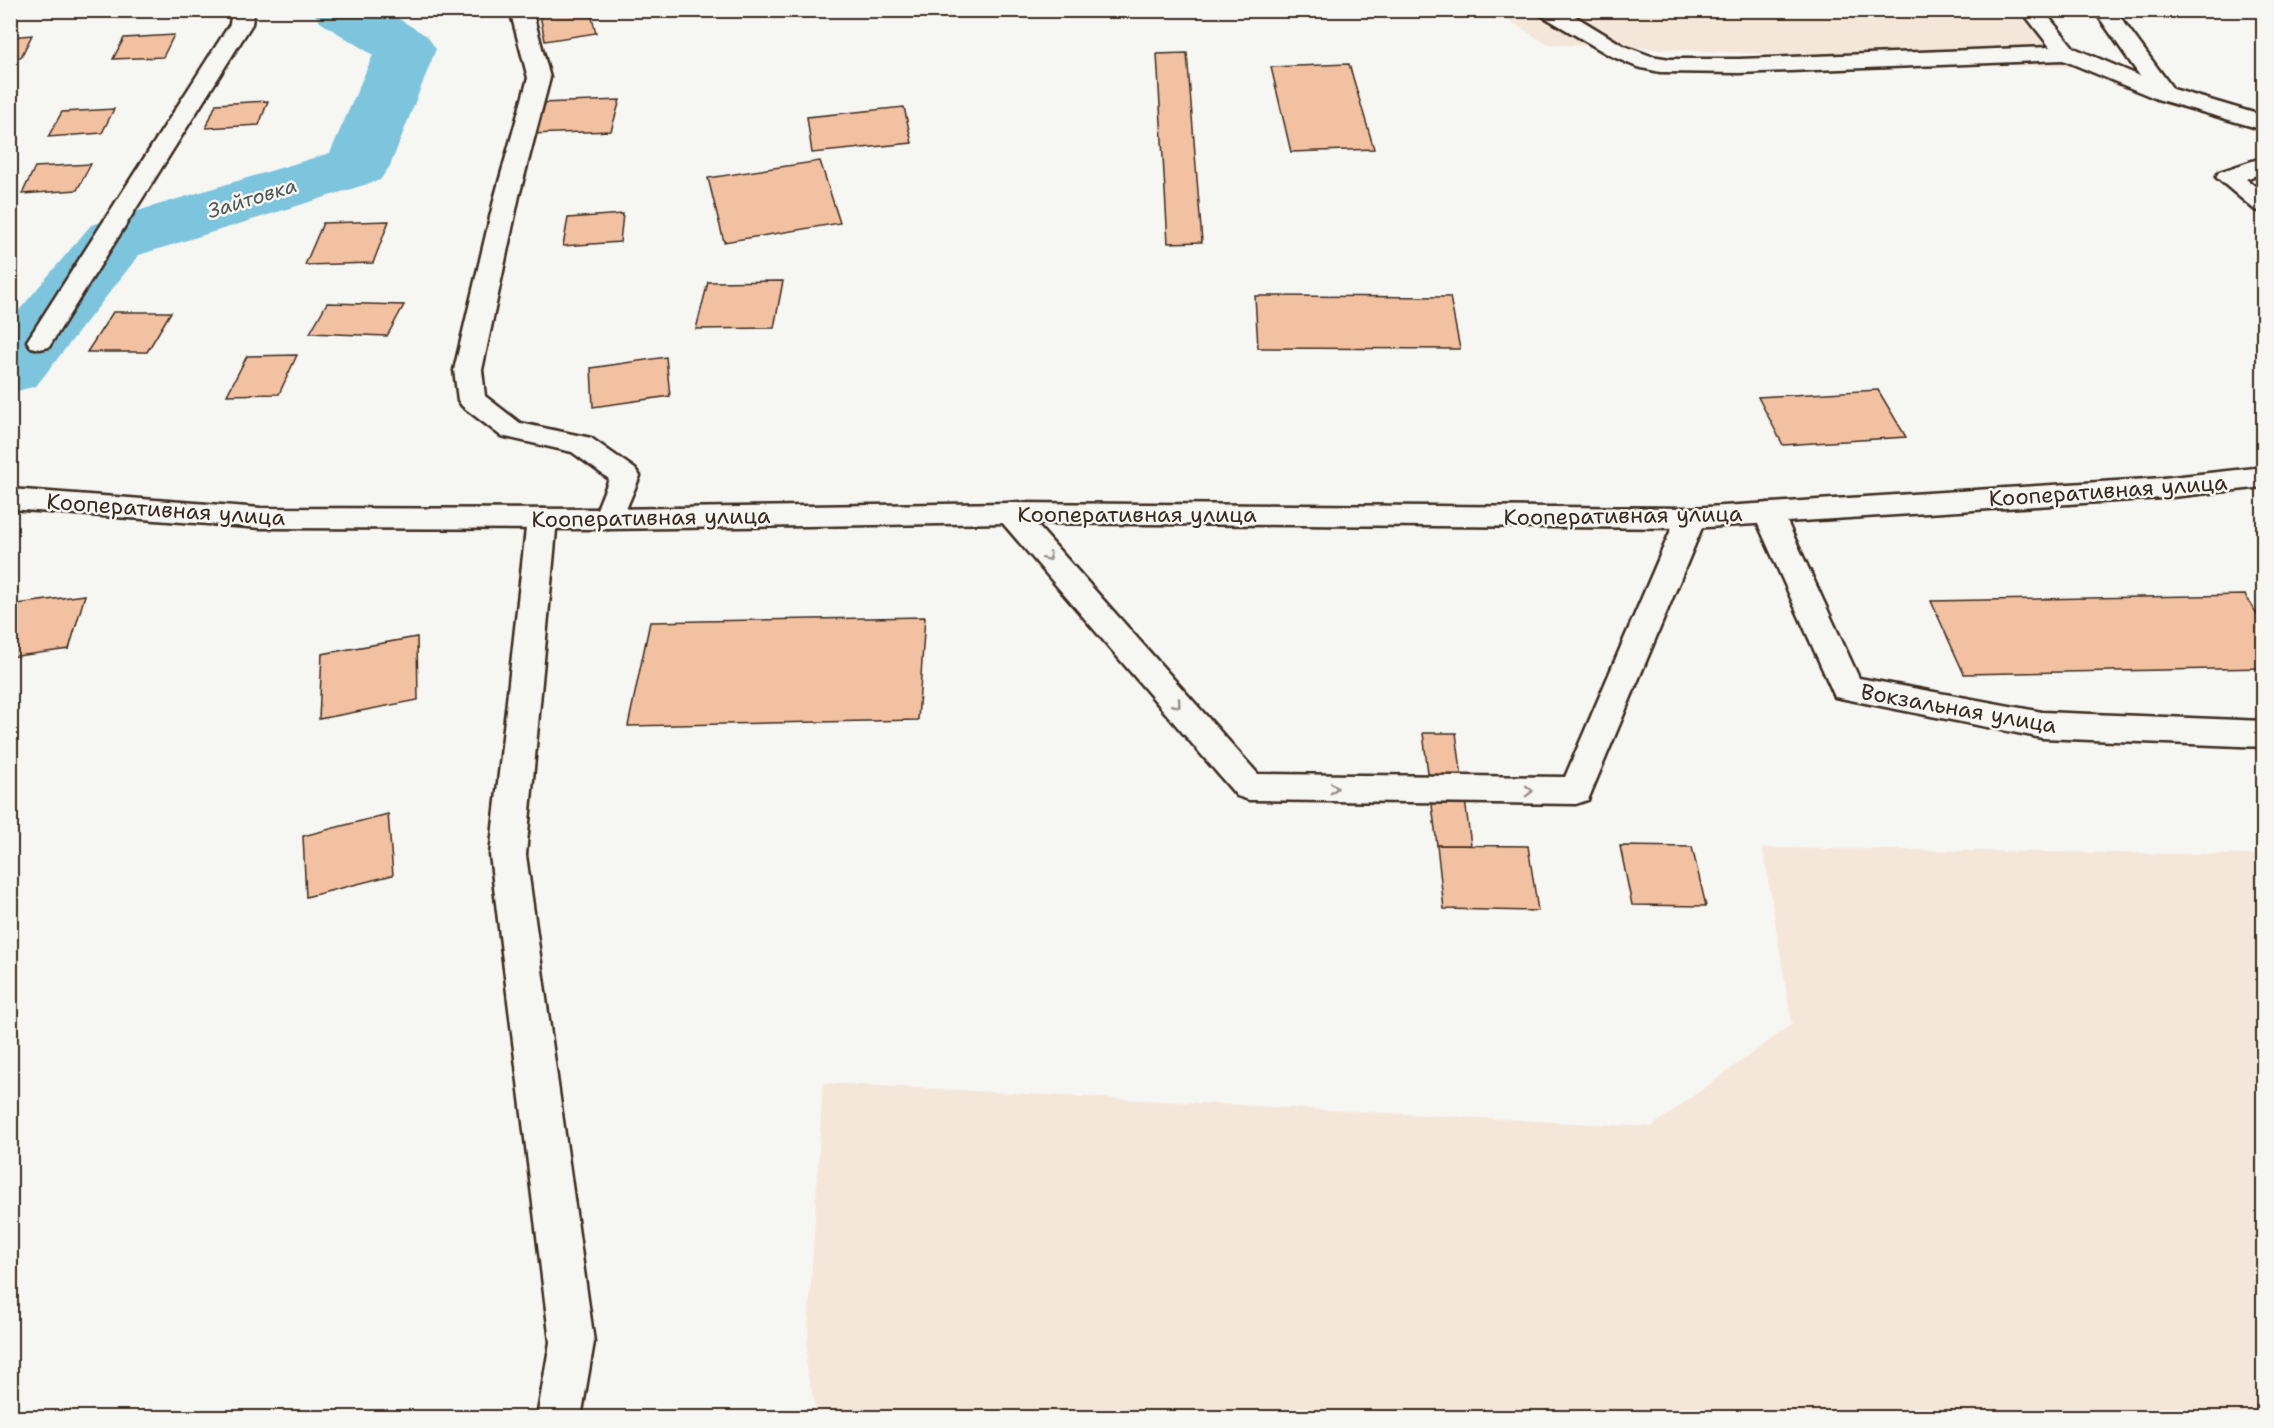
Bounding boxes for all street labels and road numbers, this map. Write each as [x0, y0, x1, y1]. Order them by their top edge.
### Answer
street label: Кооперативная улица [1988, 468, 2229, 513]
street label: Кооперативная улица [46, 487, 287, 532]
street label: Кооперативная улица [1503, 499, 1743, 532]
street label: Кооперативная улица [1017, 500, 1257, 529]
street label: Кооперативная улица [531, 501, 771, 534]
street label: Вокзальная улица [1859, 677, 2059, 740]

